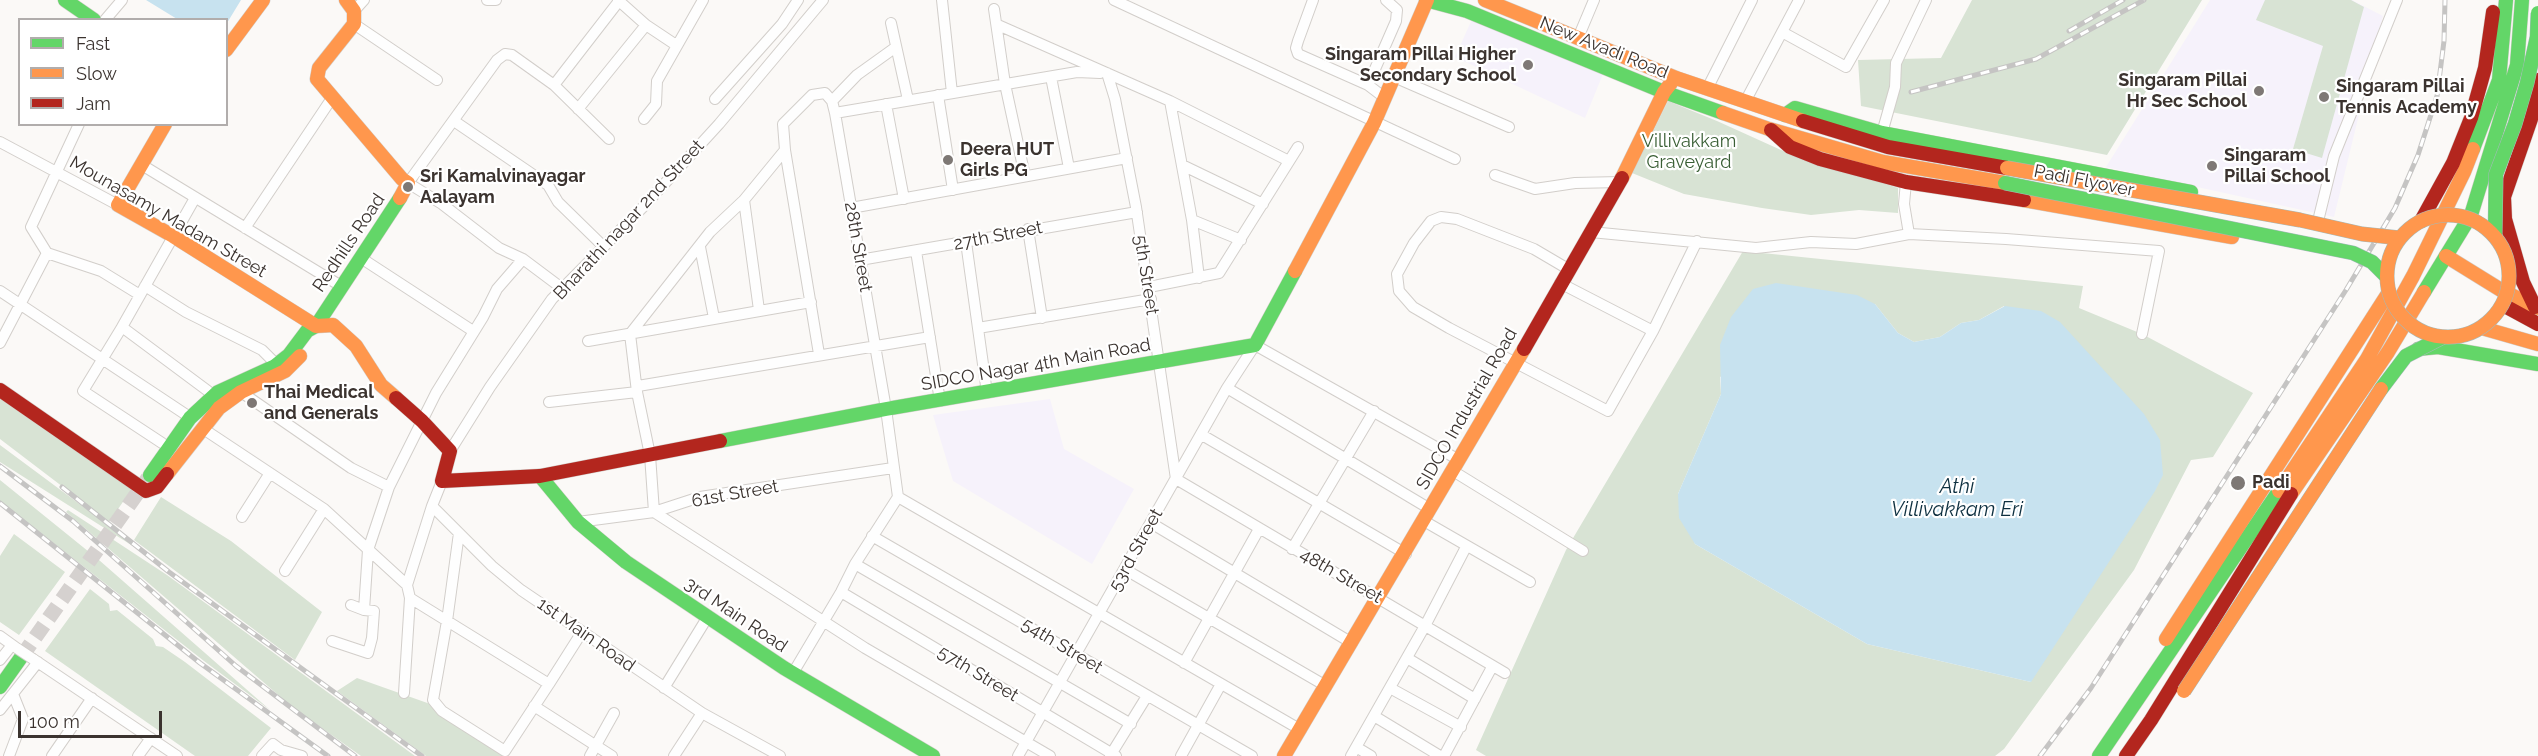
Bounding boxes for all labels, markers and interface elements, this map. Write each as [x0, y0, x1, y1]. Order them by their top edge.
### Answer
street label: New Avadi Road [1536, 12, 1672, 84]
legend [18, 18, 228, 126]
text: Fast [76, 33, 110, 54]
place label: Singaram Pillai Higher Secondary School [1325, 44, 1516, 86]
marker: Singaram Pillai Higher Secondary School [1521, 58, 1535, 72]
text: Slow [76, 63, 117, 84]
place label: Singaram Pillai Hr Sec School [2118, 70, 2247, 112]
place label: Singaram Pillai Tennis Academy [2336, 76, 2477, 118]
marker: Singaram Pillai Hr Sec School [2252, 84, 2266, 98]
marker: Singaram Pillai Tennis Academy [2317, 90, 2331, 104]
text: Jam [76, 93, 111, 114]
park label: Villivakkam Graveyard [1642, 131, 1736, 174]
street label: Bharathi nagar 2nd Street [549, 135, 709, 305]
place label: Deera HUT Girls PG [960, 139, 1054, 182]
place label: Singaram Pillai School [2224, 145, 2330, 188]
street label: Mounasamy Madam Street [66, 152, 270, 282]
marker: Deera HUT Girls PG [941, 153, 955, 167]
marker: Singaram Pillai School [2205, 159, 2219, 173]
street label: Padi Flyover [2032, 161, 2136, 201]
place label: Sri Kamalvinayagar Aalayam [420, 166, 586, 208]
marker: Sri Kamalvinayagar Aalayam [401, 180, 415, 194]
street label: Redhills Road [308, 190, 390, 296]
street label: 28th Street [839, 200, 877, 294]
street label: 27th Street [952, 217, 1044, 255]
street label: 5th Street [1129, 233, 1163, 317]
street label: SIDCO Industrial Road [1412, 324, 1522, 494]
street label: SIDCO Nagar 4th Main Road [920, 334, 1152, 396]
place label: Thai Medical and Generals [264, 382, 378, 424]
marker: Thai Medical and Generals [245, 396, 259, 410]
place label: Padi [2252, 472, 2290, 494]
marker: Padi [2229, 474, 2247, 492]
water label: Athi Villivakkam Eri [1891, 475, 2023, 522]
street label: 61st Street [690, 476, 780, 512]
street label: 53rd Street [1104, 505, 1168, 595]
street label: 48th Street [1296, 544, 1386, 608]
street label: 3rd Main Road [681, 573, 791, 657]
street label: 1st Main Road [533, 593, 639, 677]
street label: 54th Street [1018, 613, 1106, 679]
street label: 57th Street [934, 641, 1022, 707]
scale bar [21, 699, 165, 737]
text: 100 m [29, 711, 80, 732]

